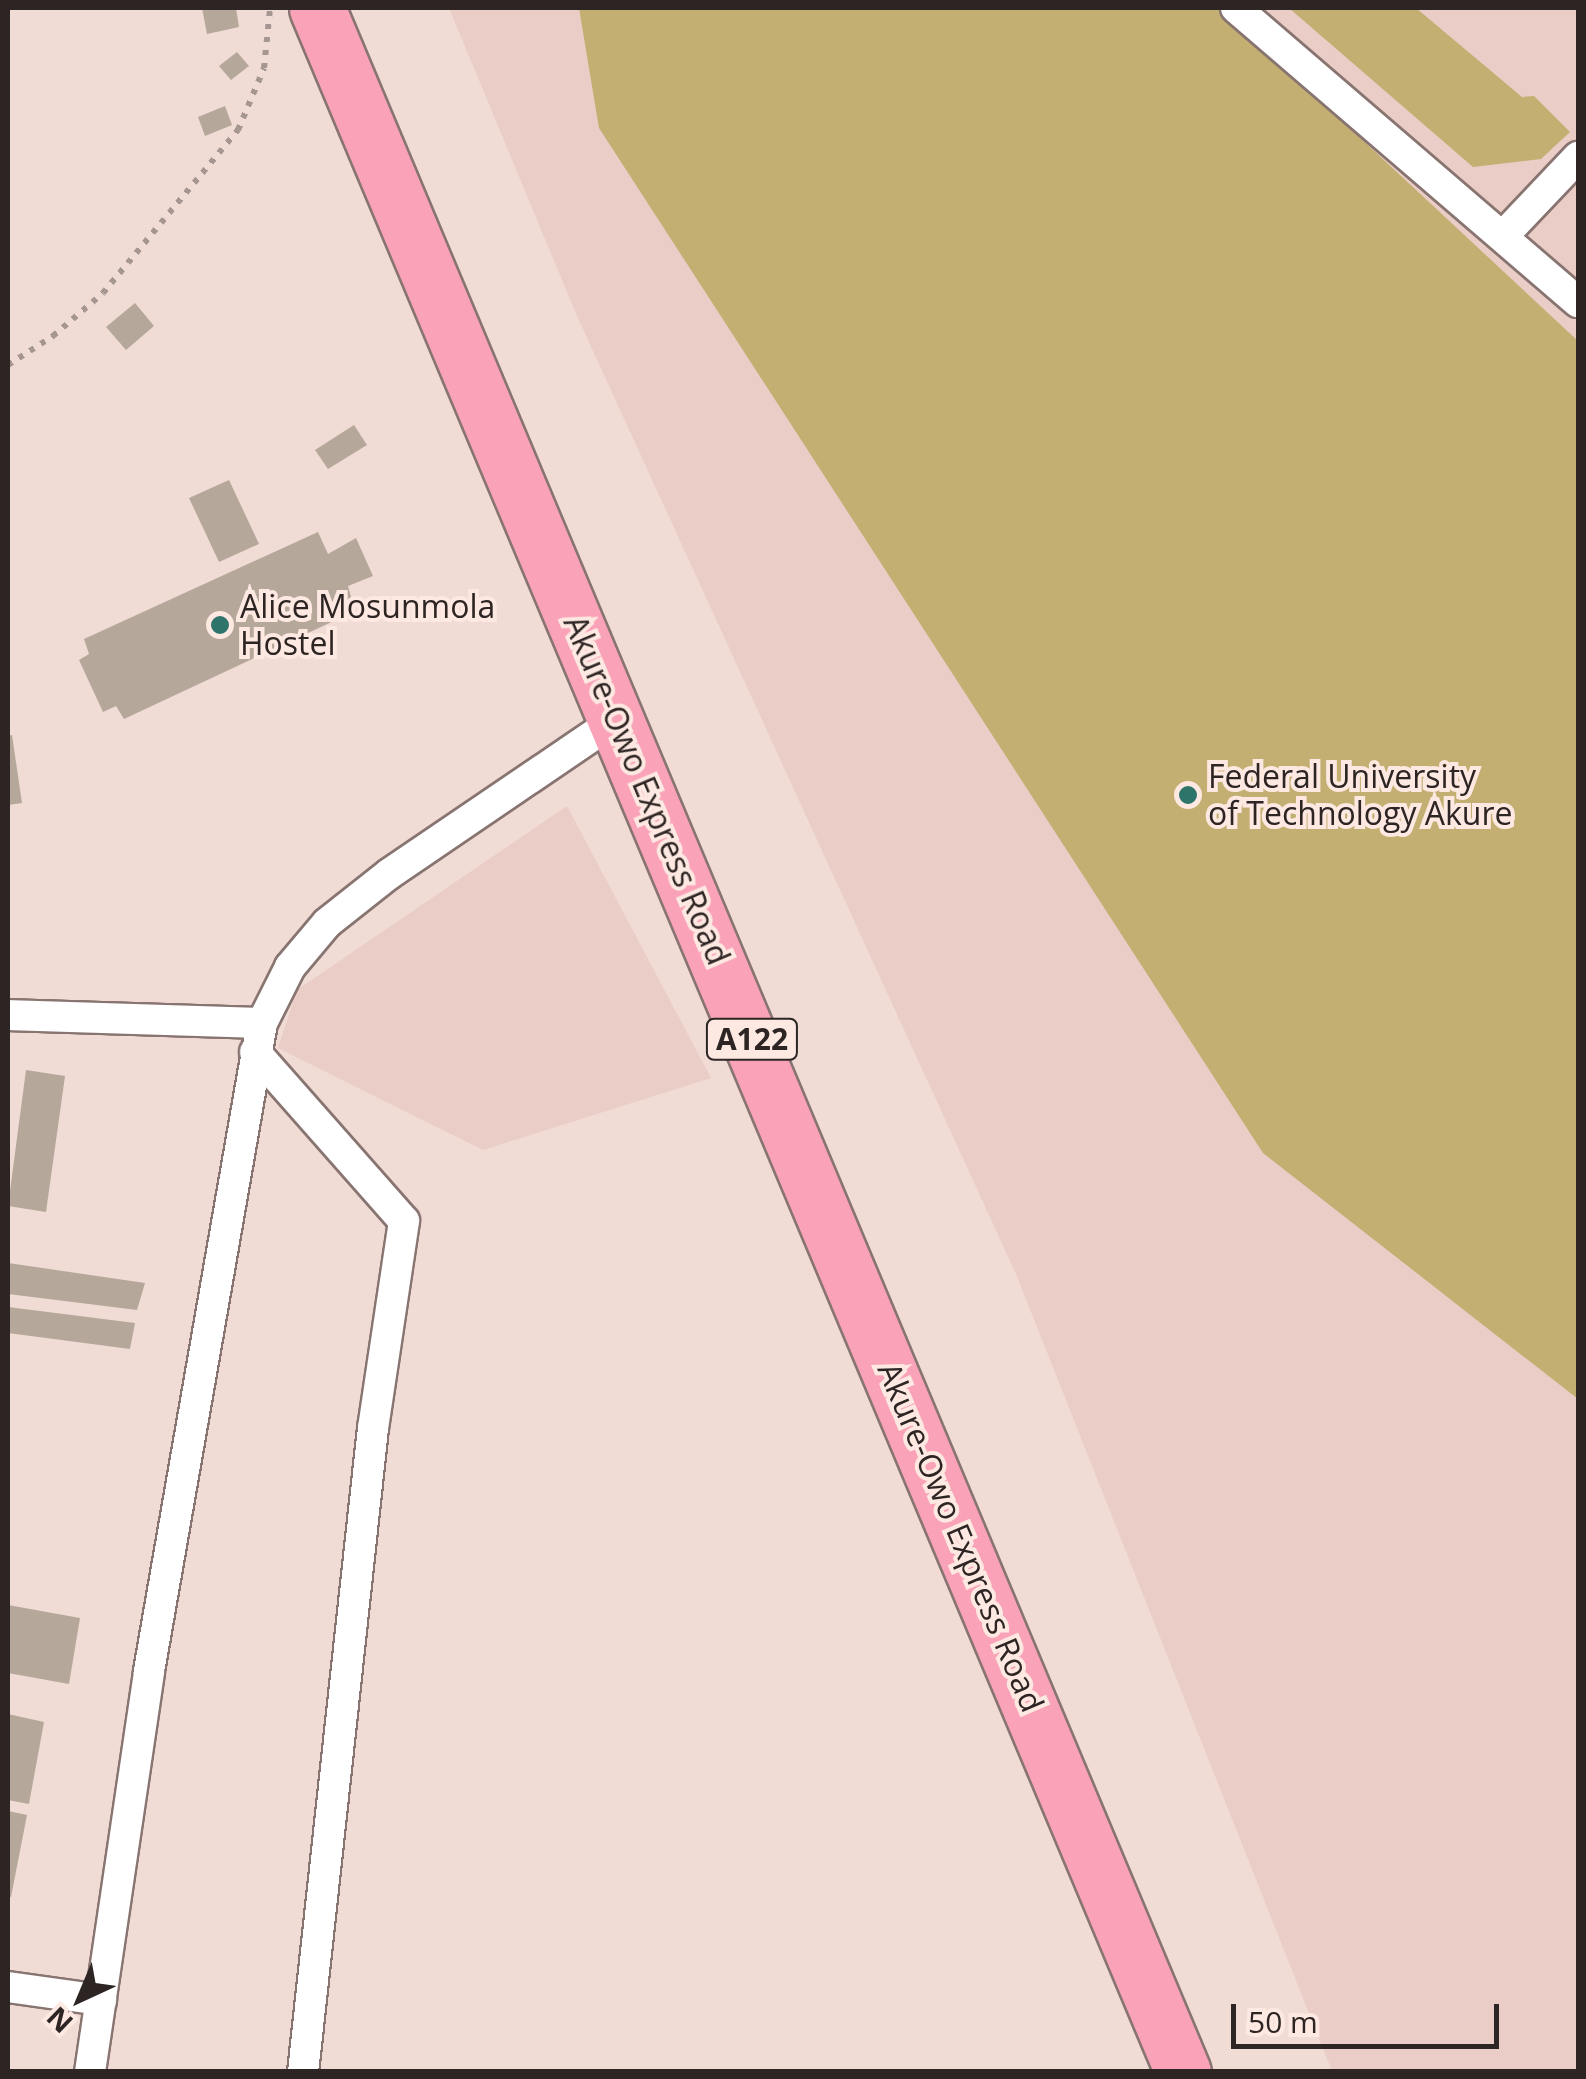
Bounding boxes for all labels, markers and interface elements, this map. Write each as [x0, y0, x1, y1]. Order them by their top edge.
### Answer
place label: Alice Mosunmola Hostel [240, 588, 495, 663]
street label: Akure-Owo Express Road [556, 610, 738, 970]
marker: Alice Mosunmola Hostel [209, 614, 231, 636]
place label: Federal University of Technology Akure [1208, 758, 1513, 833]
marker: Federal University of Technology Akure [1177, 784, 1199, 806]
road number: A122 [704, 1014, 800, 1064]
street label: Akure-Owo Express Road [870, 1357, 1052, 1717]
north arrow [30, 1949, 130, 2049]
scale bar [1236, 1984, 1504, 2046]
text: N [38, 1999, 81, 2042]
text: 50 m [1248, 2001, 1318, 2042]

